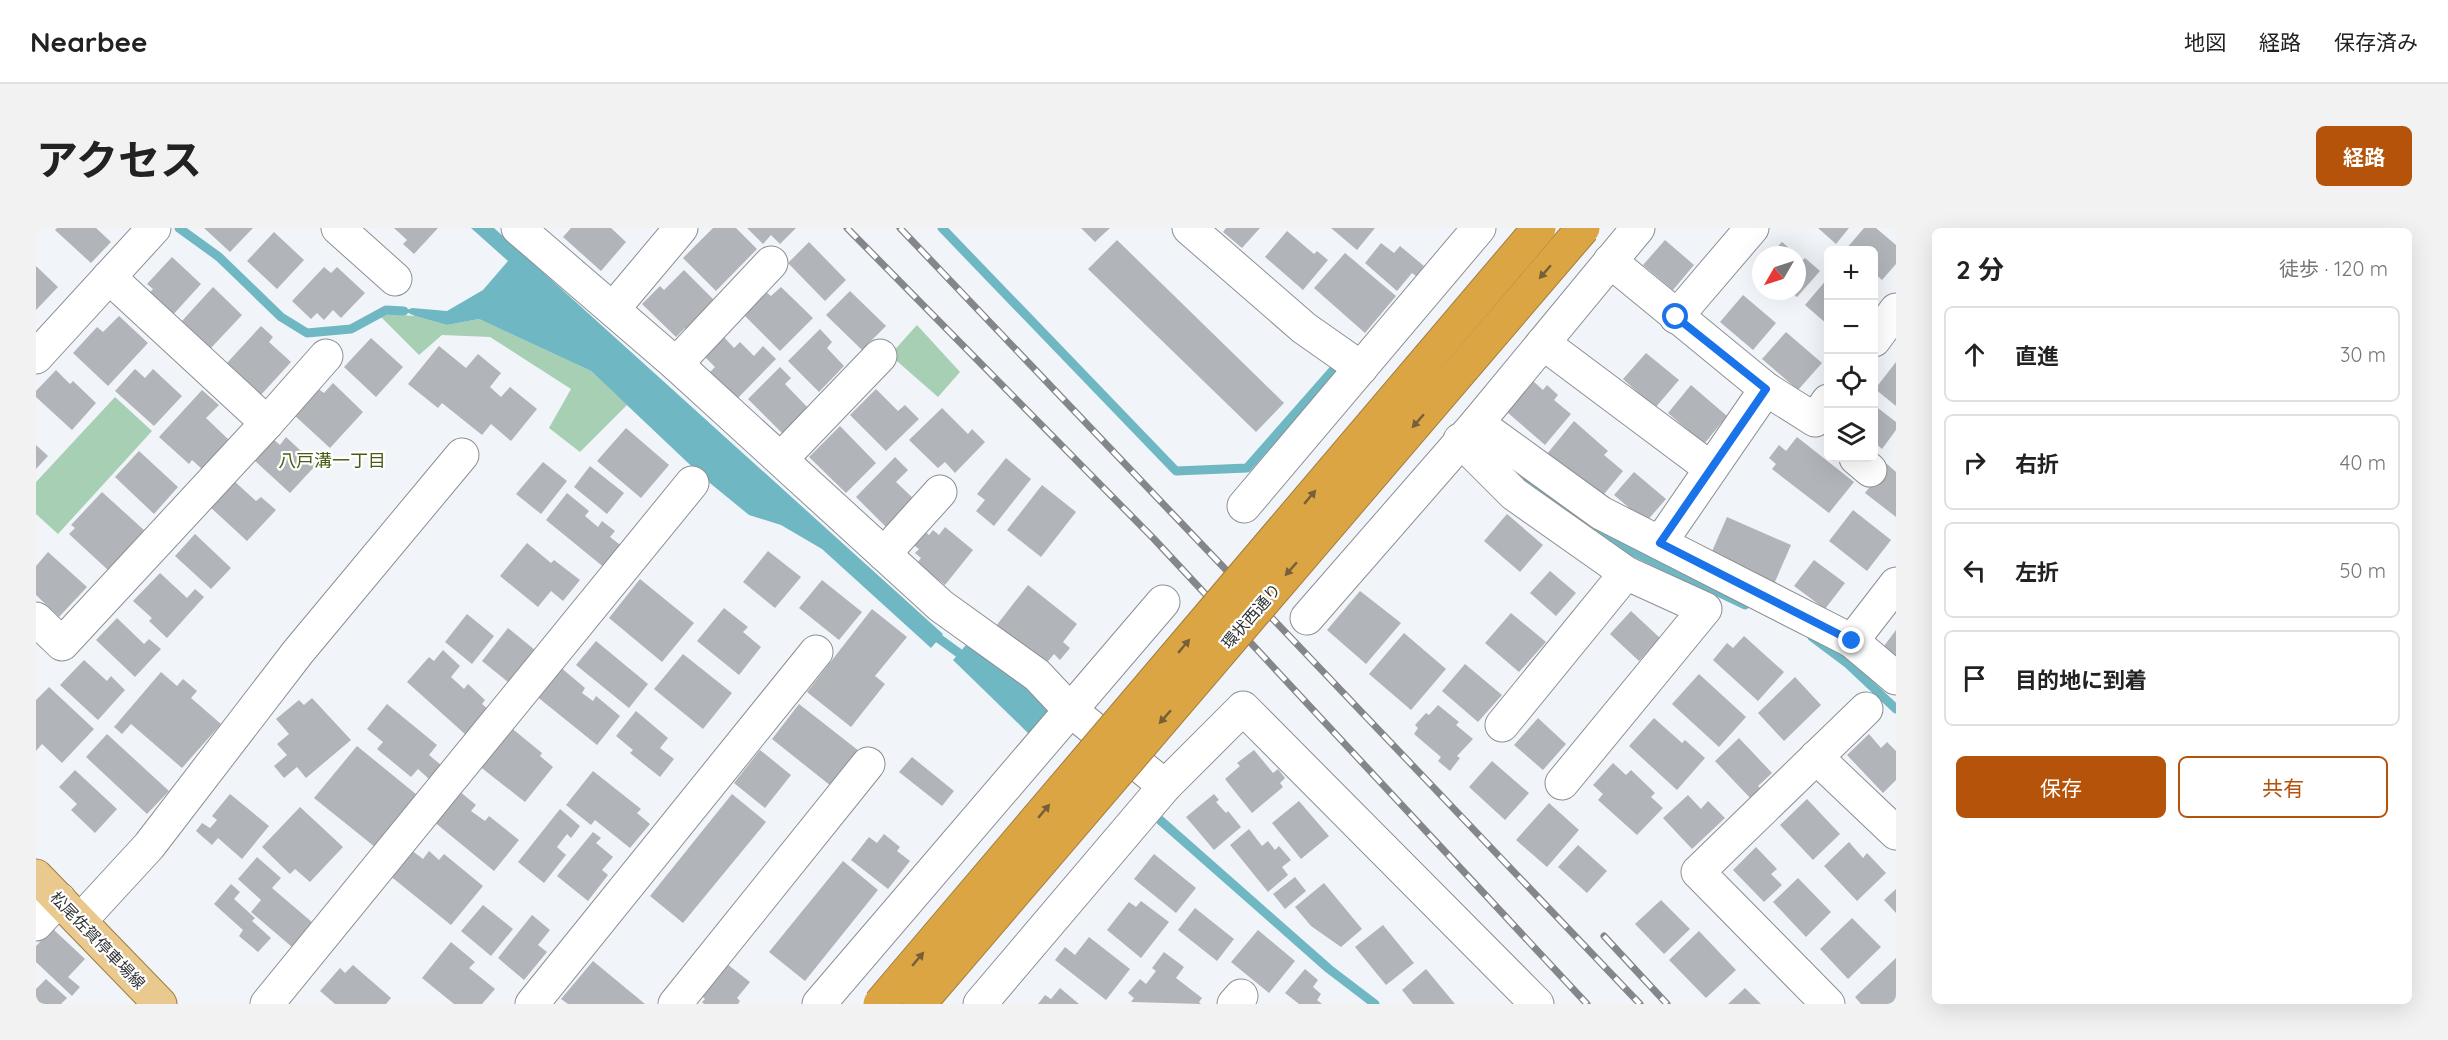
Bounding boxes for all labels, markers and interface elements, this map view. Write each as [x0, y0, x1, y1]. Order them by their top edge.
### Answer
text: Nearbee [30, 24, 148, 59]
text: 地図 [2184, 29, 2226, 55]
text: 経路 [2259, 29, 2301, 55]
text: 保存済み [2334, 29, 2418, 55]
button: 経路 [2316, 126, 2412, 186]
text: アクセス [36, 133, 202, 186]
north arrow [1752, 246, 1806, 300]
map controls [1824, 246, 1878, 462]
button: + [1824, 246, 1878, 300]
text: 2 分 [1956, 253, 2004, 286]
text: 徒歩 · 120 m [2279, 256, 2388, 281]
one-way arrow [1539, 264, 1552, 279]
button: − [1824, 300, 1878, 354]
route start [1662, 303, 1688, 329]
icon: ahead [1958, 338, 1991, 371]
text: 直進 [2015, 342, 2059, 370]
text: 30 m [2340, 342, 2386, 367]
button: locate [1824, 354, 1878, 408]
button: layers [1824, 408, 1878, 462]
one-way arrow [1412, 413, 1425, 428]
icon: right [1958, 446, 1991, 479]
district label: 八戸溝一丁目 [278, 449, 386, 472]
text: 右折 [2015, 450, 2059, 478]
text: 40 m [2340, 450, 2386, 475]
one-way arrow [1303, 490, 1316, 505]
icon: left [1958, 554, 1991, 587]
text: 左折 [2015, 558, 2059, 586]
text: 50 m [2340, 558, 2386, 583]
one-way arrow [1285, 561, 1298, 577]
street label: 環状西通り [1217, 579, 1285, 653]
route end [1838, 627, 1864, 653]
one-way arrow [1177, 639, 1190, 654]
icon: arrive [1958, 662, 1991, 695]
text: 目的地に到着 [2015, 666, 2147, 694]
one-way arrow [1159, 709, 1172, 724]
button: 保存 [1956, 756, 2166, 818]
button: 共有 [2178, 756, 2388, 818]
one-way arrow [1037, 804, 1050, 819]
street label: 松尾佐賀停車場線 [46, 887, 150, 993]
one-way arrow [911, 952, 924, 967]

